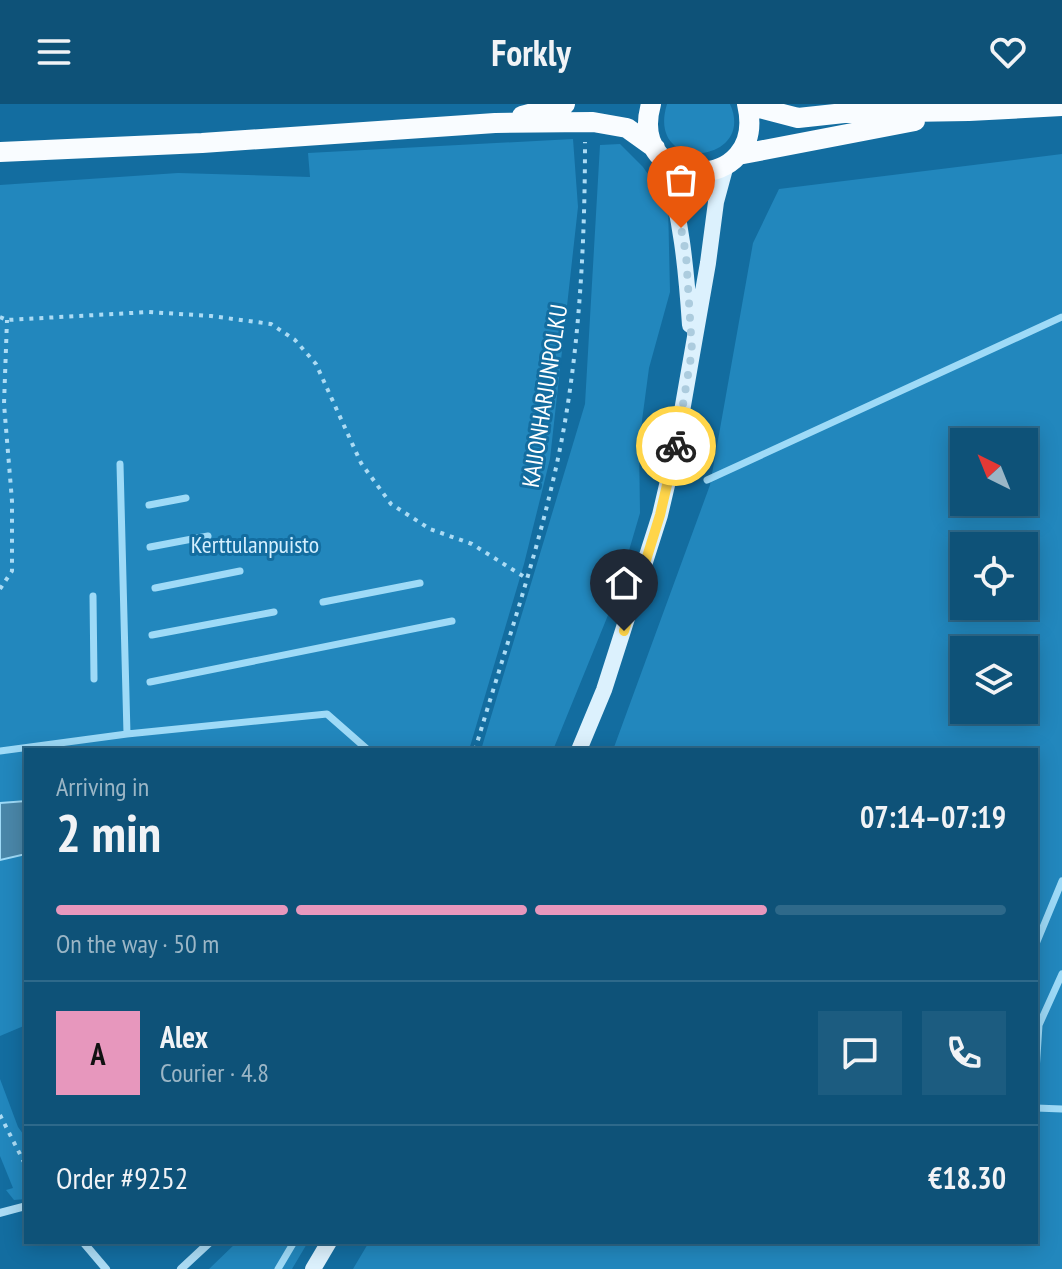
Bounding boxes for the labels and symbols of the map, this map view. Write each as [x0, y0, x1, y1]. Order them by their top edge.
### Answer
pin [647, 146, 715, 228]
street label: KAIJONHARJUNPOLKU [515, 302, 574, 490]
courier [636, 406, 716, 486]
north arrow [950, 428, 1038, 516]
park label: Kerttulanpuisto [191, 529, 319, 560]
pin [590, 549, 658, 631]

